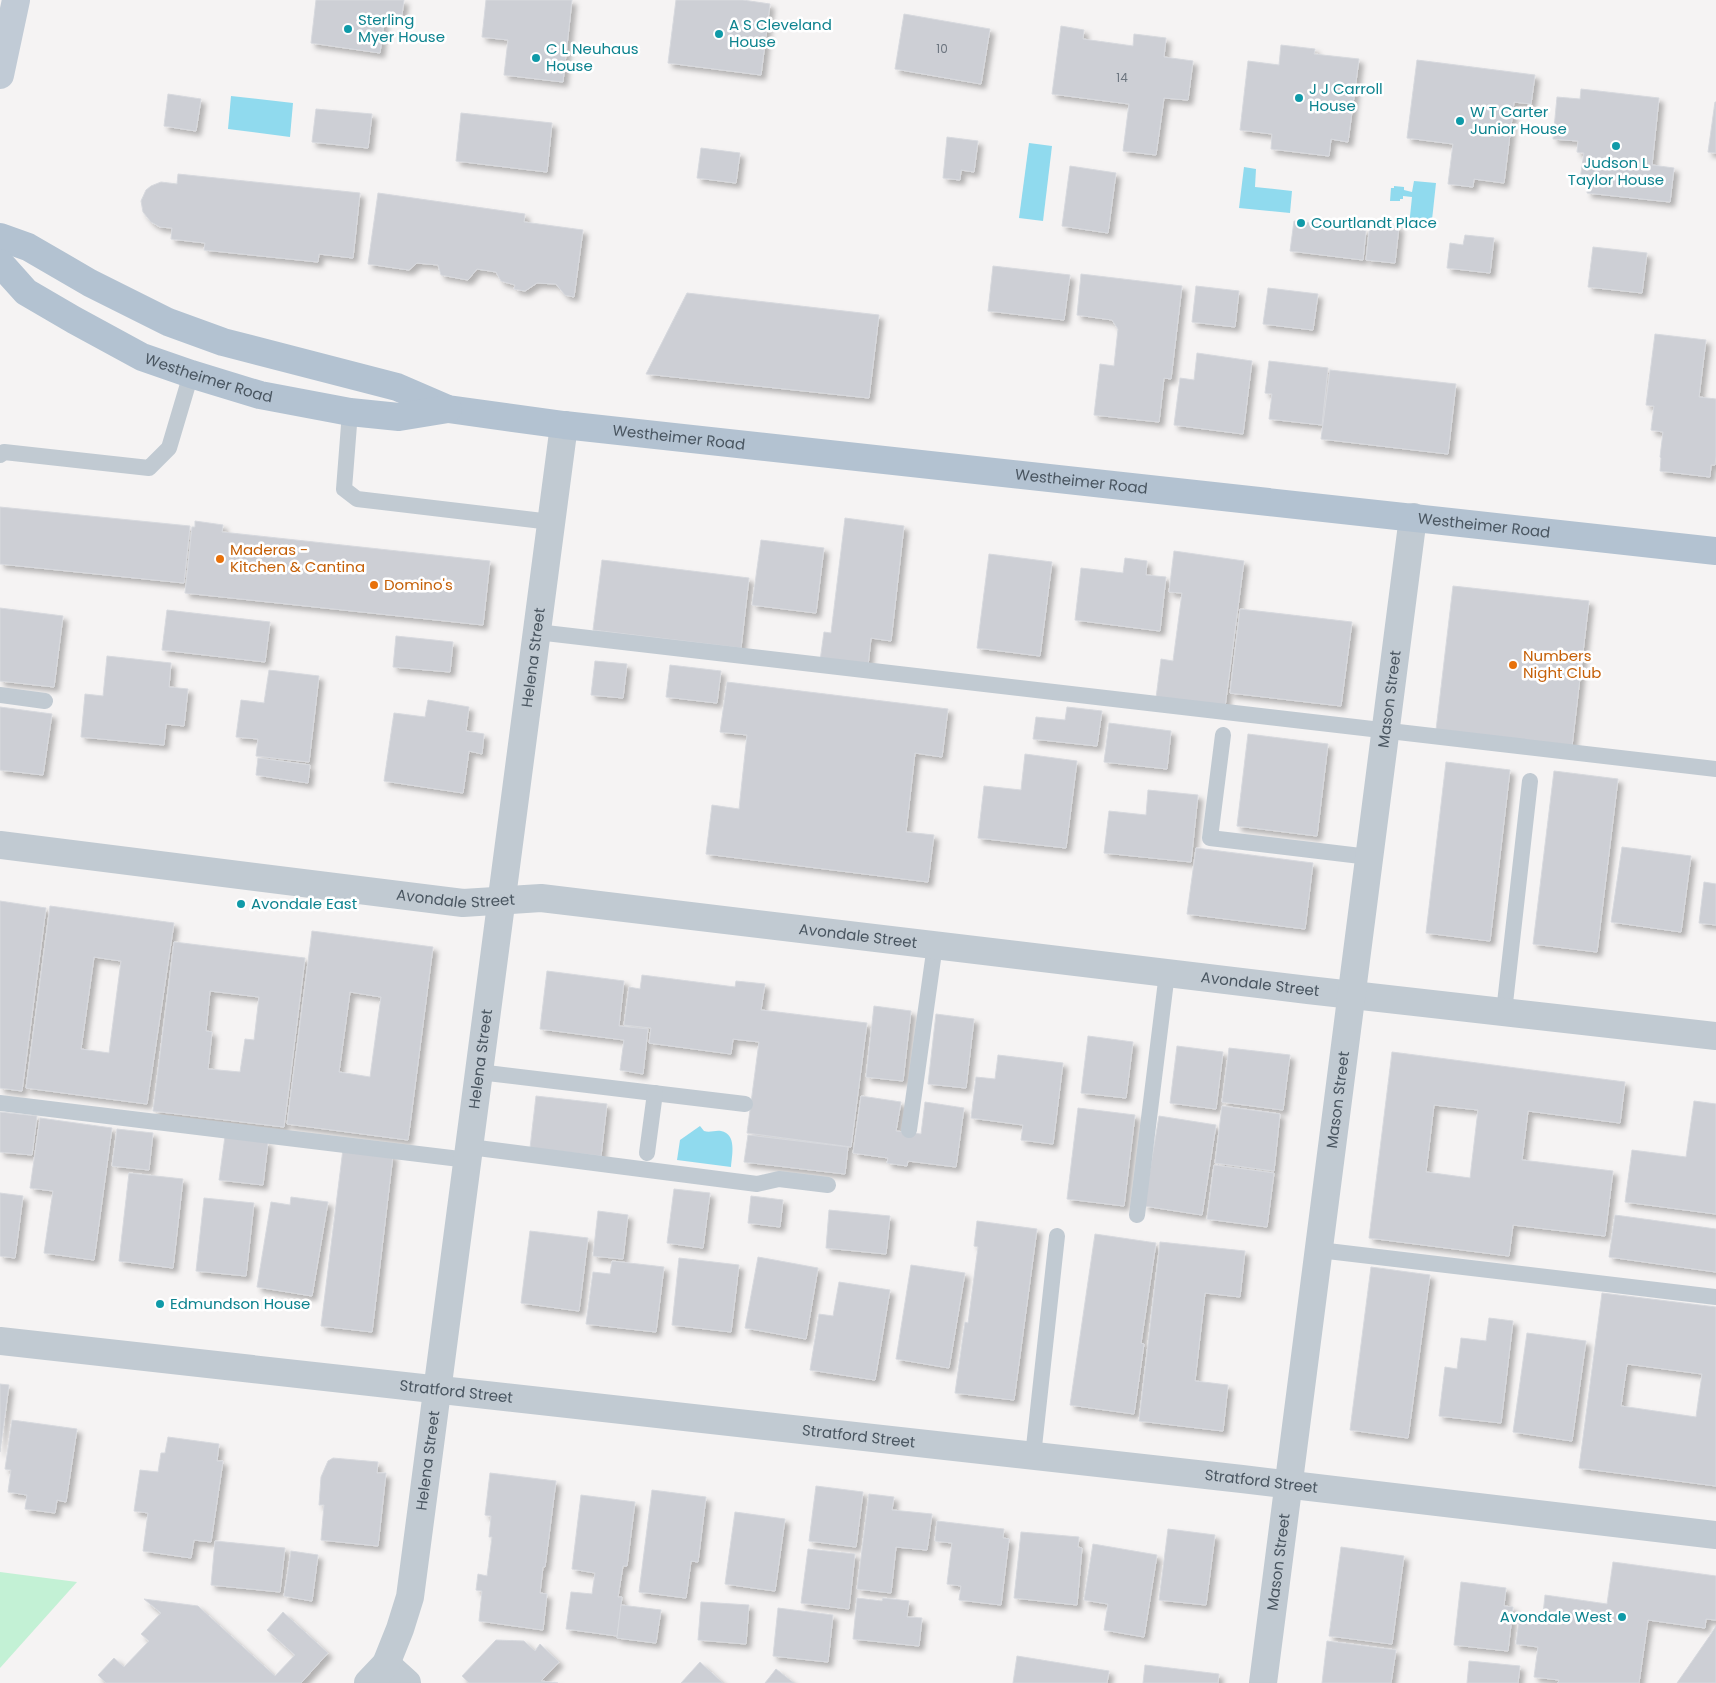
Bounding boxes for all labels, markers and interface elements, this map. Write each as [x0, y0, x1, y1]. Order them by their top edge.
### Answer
place label: Sterling Myer House [358, 9, 445, 47]
place label: A S Cleveland House [729, 14, 832, 52]
marker: Sterling Myer House [342, 23, 354, 35]
marker: A S Cleveland House [713, 28, 725, 40]
place label: C L Neuhaus House [546, 38, 639, 76]
house number: 10 [936, 40, 948, 57]
marker: C L Neuhaus House [530, 52, 542, 64]
house number: 14 [1116, 69, 1128, 86]
place label: J J Carroll House [1309, 78, 1383, 116]
marker: J J Carroll House [1293, 92, 1305, 104]
place label: W T Carter Junior House [1470, 101, 1567, 139]
marker: W T Carter Junior House [1454, 115, 1466, 127]
marker: Judson L Taylor House [1610, 140, 1622, 152]
place label: Judson L Taylor House [1568, 152, 1664, 190]
place label: Courtlandt Place [1311, 212, 1437, 233]
marker: Courtlandt Place [1295, 217, 1307, 229]
street label: Westheimer Road [142, 348, 275, 407]
street label: Westheimer Road [611, 419, 746, 455]
street label: Westheimer Road [1014, 463, 1149, 499]
street label: Westheimer Road [1417, 507, 1551, 543]
place label: Maderas - Kitchen & Cantina [230, 539, 365, 577]
marker: Maderas - Kitchen & Cantina [214, 553, 226, 565]
place label: Domino's [384, 574, 453, 595]
marker: Domino's [368, 579, 380, 591]
street label: Helena Street [516, 606, 550, 709]
place label: Numbers Night Club [1523, 645, 1601, 683]
street label: Mason Street [1372, 649, 1406, 749]
marker: Numbers Night Club [1507, 659, 1519, 671]
street label: Avondale Street [395, 884, 515, 913]
place label: Avondale East [251, 893, 357, 914]
marker: Avondale East [235, 898, 247, 910]
street label: Avondale Street [798, 918, 918, 953]
street label: Avondale Street [1200, 966, 1320, 1001]
street label: Helena Street [463, 1008, 497, 1110]
street label: Mason Street [1321, 1050, 1354, 1150]
place label: Edmundson House [170, 1293, 310, 1314]
marker: Edmundson House [154, 1298, 166, 1310]
street label: Stratford Street [399, 1374, 514, 1408]
street label: Helena Street [410, 1409, 444, 1512]
street label: Stratford Street [801, 1419, 916, 1453]
street label: Stratford Street [1204, 1464, 1319, 1498]
street label: Mason Street [1261, 1512, 1295, 1612]
place label: Avondale West [1500, 1606, 1612, 1627]
marker: Avondale West [1616, 1611, 1628, 1623]

